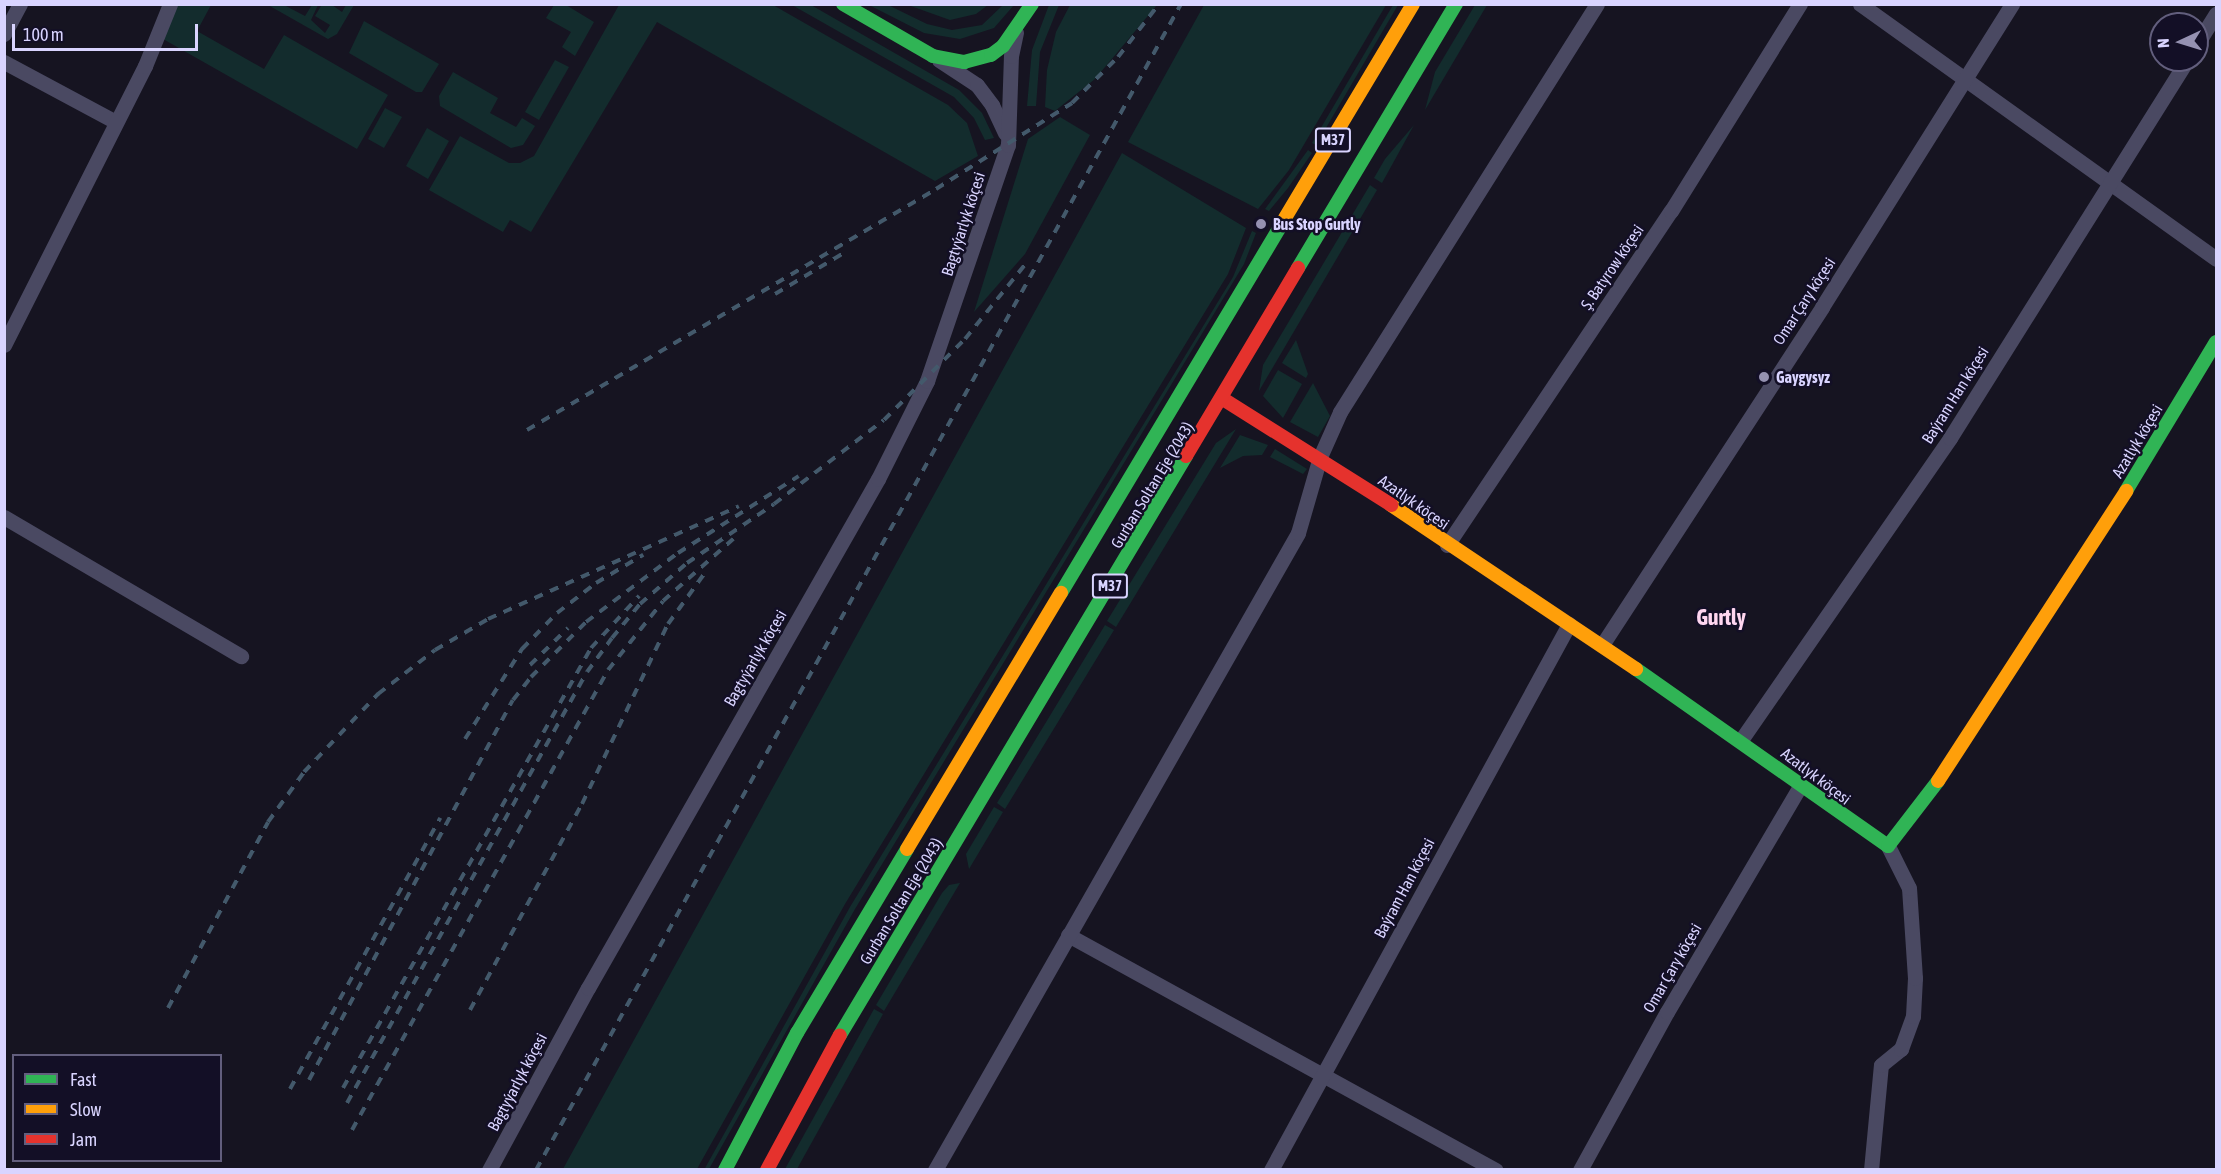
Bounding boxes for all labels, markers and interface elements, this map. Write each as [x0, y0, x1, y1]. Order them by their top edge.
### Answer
scale bar [15, 12, 201, 50]
north arrow [2149, 12, 2209, 72]
text: 100 m [23, 24, 64, 45]
text: N [2154, 38, 2172, 48]
road number: M37 [1314, 128, 1352, 152]
street label: Bagtyýarlyk köçesi [937, 170, 989, 278]
place label: Bus Stop Gurtly [1273, 214, 1361, 234]
marker: Bus Stop Gurtly [1254, 217, 1268, 231]
street label: Ş. Batyrow köçesi [1576, 221, 1648, 313]
street label: Omar Çary köçesi [1769, 254, 1839, 348]
street label: Baýram Han köçesi [1918, 343, 1992, 447]
place label: Gaygysyz [1776, 367, 1830, 387]
marker: Gaygysyz [1757, 370, 1771, 384]
street label: Azatlyk köçesi [2108, 401, 2166, 481]
street label: Gurban Soltan Eje (2043) [1107, 418, 1197, 552]
street label: Azatlyk köçesi [1375, 471, 1453, 533]
road number: M37 [1090, 574, 1130, 598]
district label: Gurtly [1696, 605, 1746, 631]
street label: Bagtyýarlyk köçesi [720, 606, 790, 710]
street label: Azatlyk köçesi [1777, 744, 1855, 808]
street label: Gurban Soltan Eje (2043) [856, 834, 946, 968]
street label: Baýram Han köçesi [1370, 835, 1438, 941]
street label: Omar Çary köçesi [1639, 920, 1705, 1016]
street label: Bagtyýarlyk köçesi [483, 1030, 551, 1134]
legend [12, 1054, 222, 1162]
text: Fast [70, 1069, 97, 1090]
text: Slow [70, 1099, 101, 1120]
text: Jam [70, 1129, 97, 1150]

